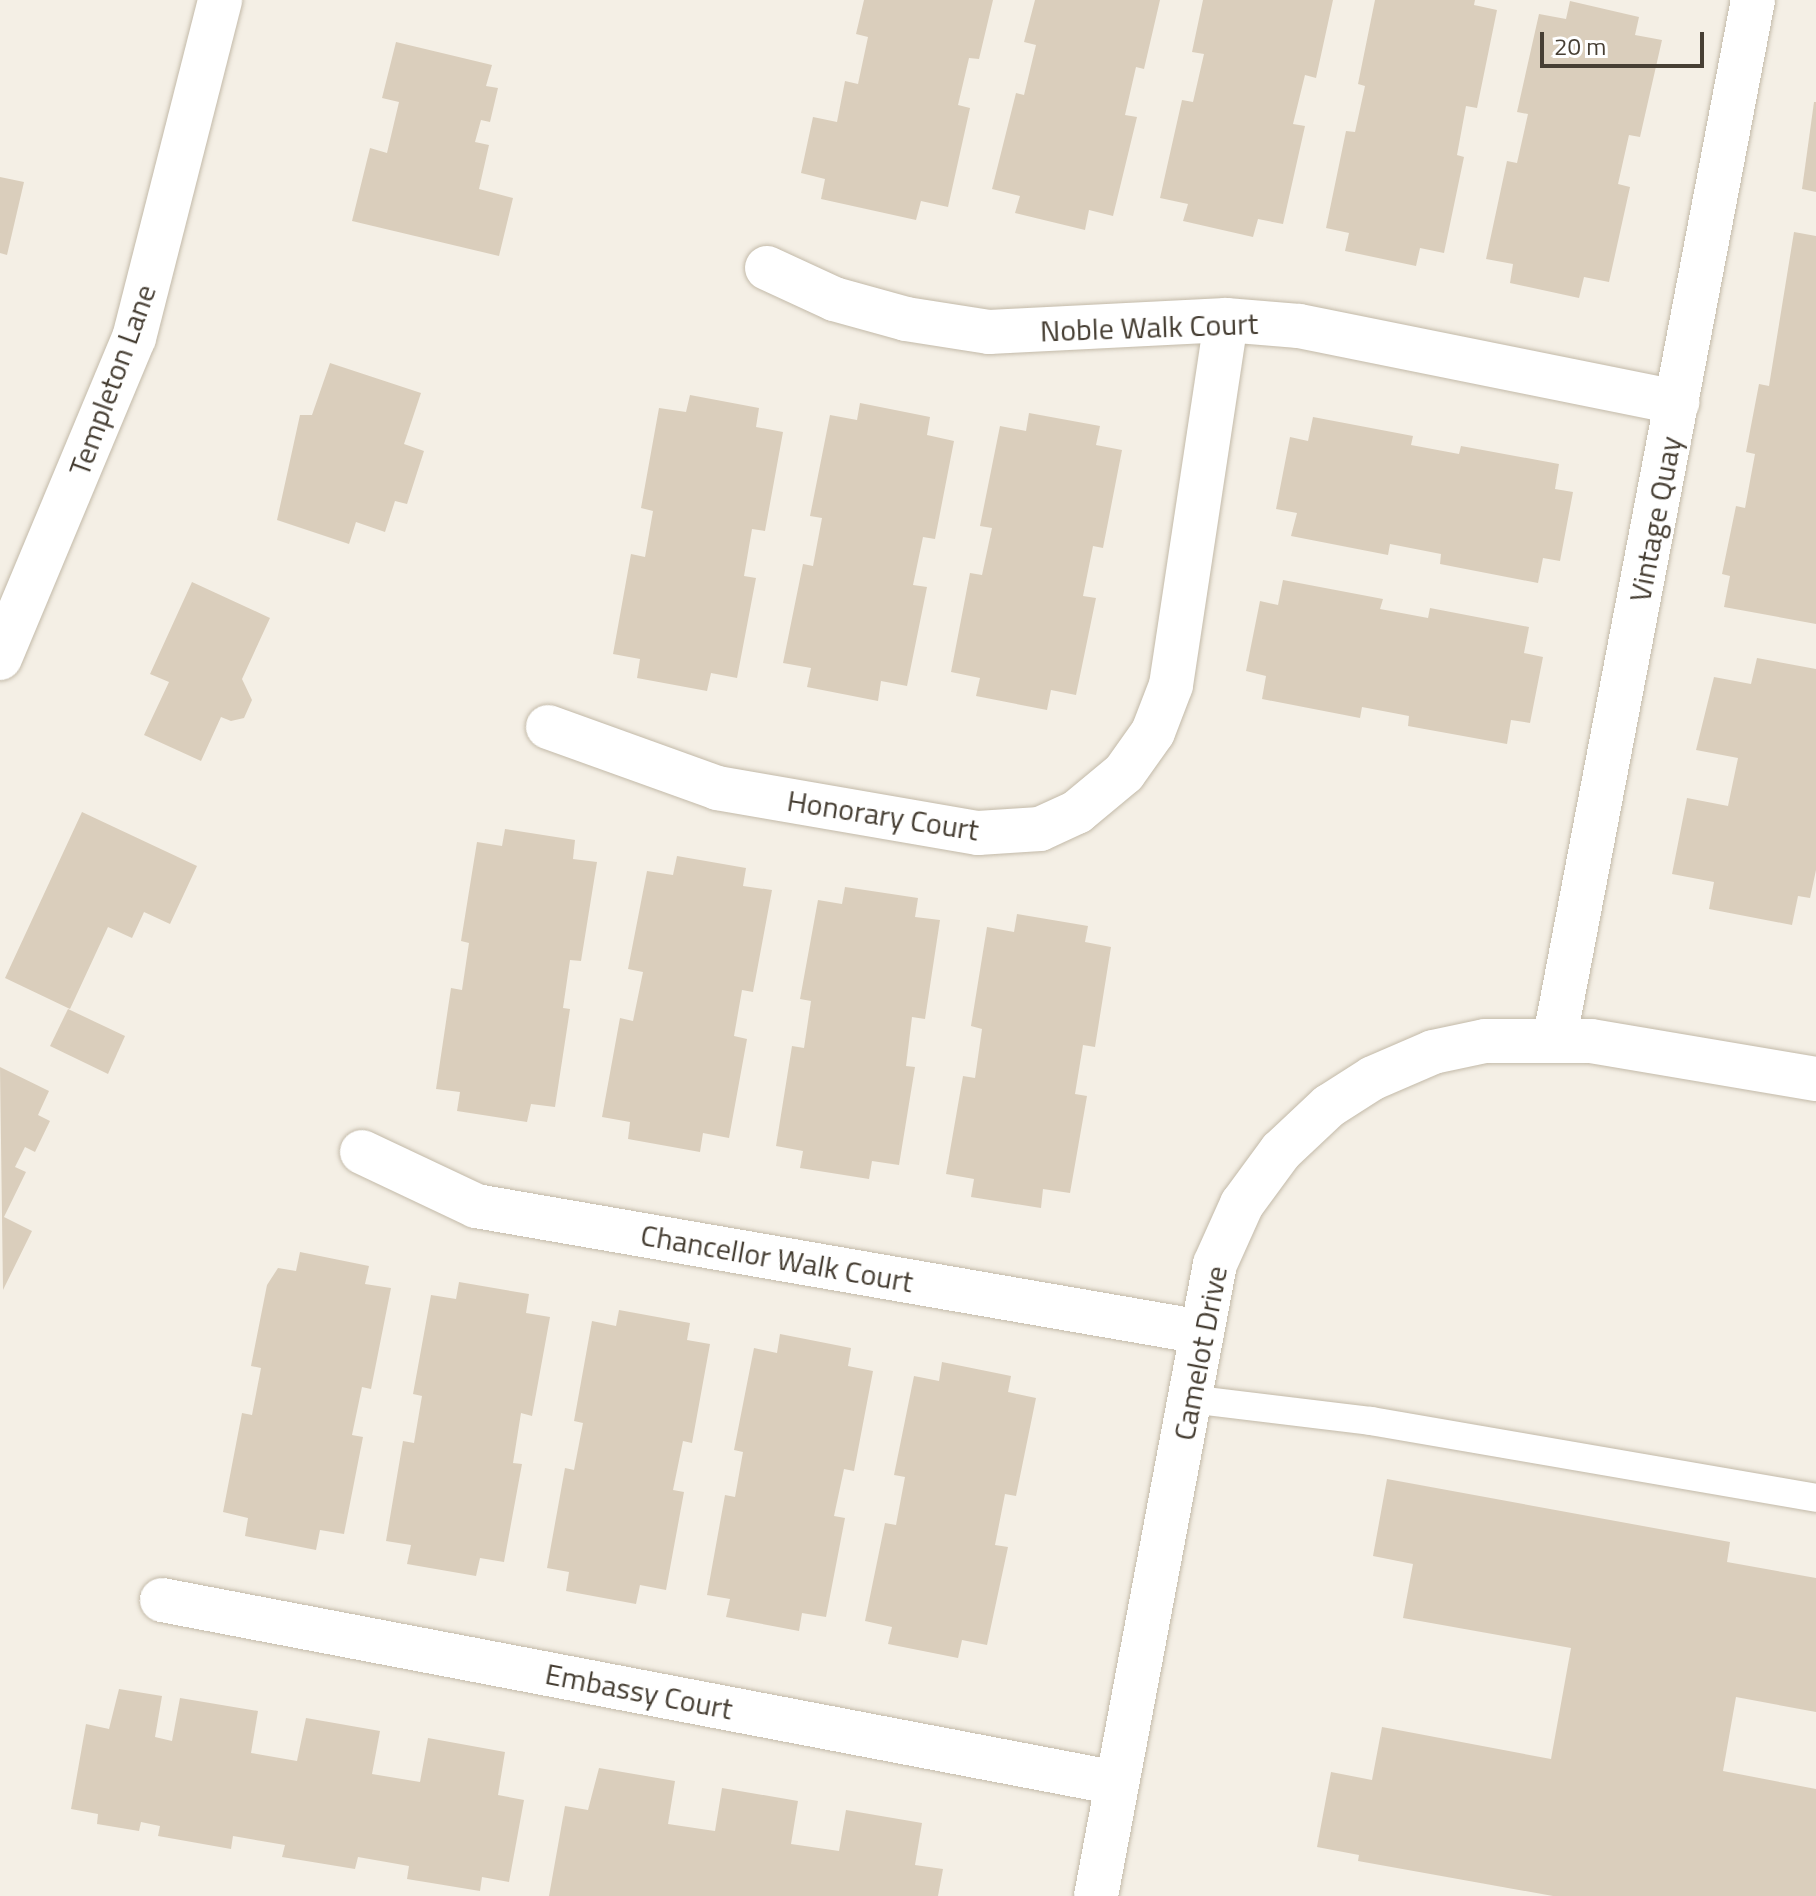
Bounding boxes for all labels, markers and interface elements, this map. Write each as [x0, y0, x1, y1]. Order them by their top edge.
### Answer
scale bar [1544, 16, 1708, 66]
text: 20 m [1554, 28, 1606, 64]
street label: Templeton Lane [61, 279, 163, 481]
street label: Noble Walk Court [1039, 305, 1259, 349]
street label: Vintage Quay [1621, 433, 1689, 605]
street label: Honorary Court [785, 782, 981, 848]
street label: Chancellor Walk Court [638, 1216, 916, 1300]
street label: Camelot Drive [1165, 1263, 1235, 1443]
street label: Embassy Court [542, 1655, 736, 1727]

